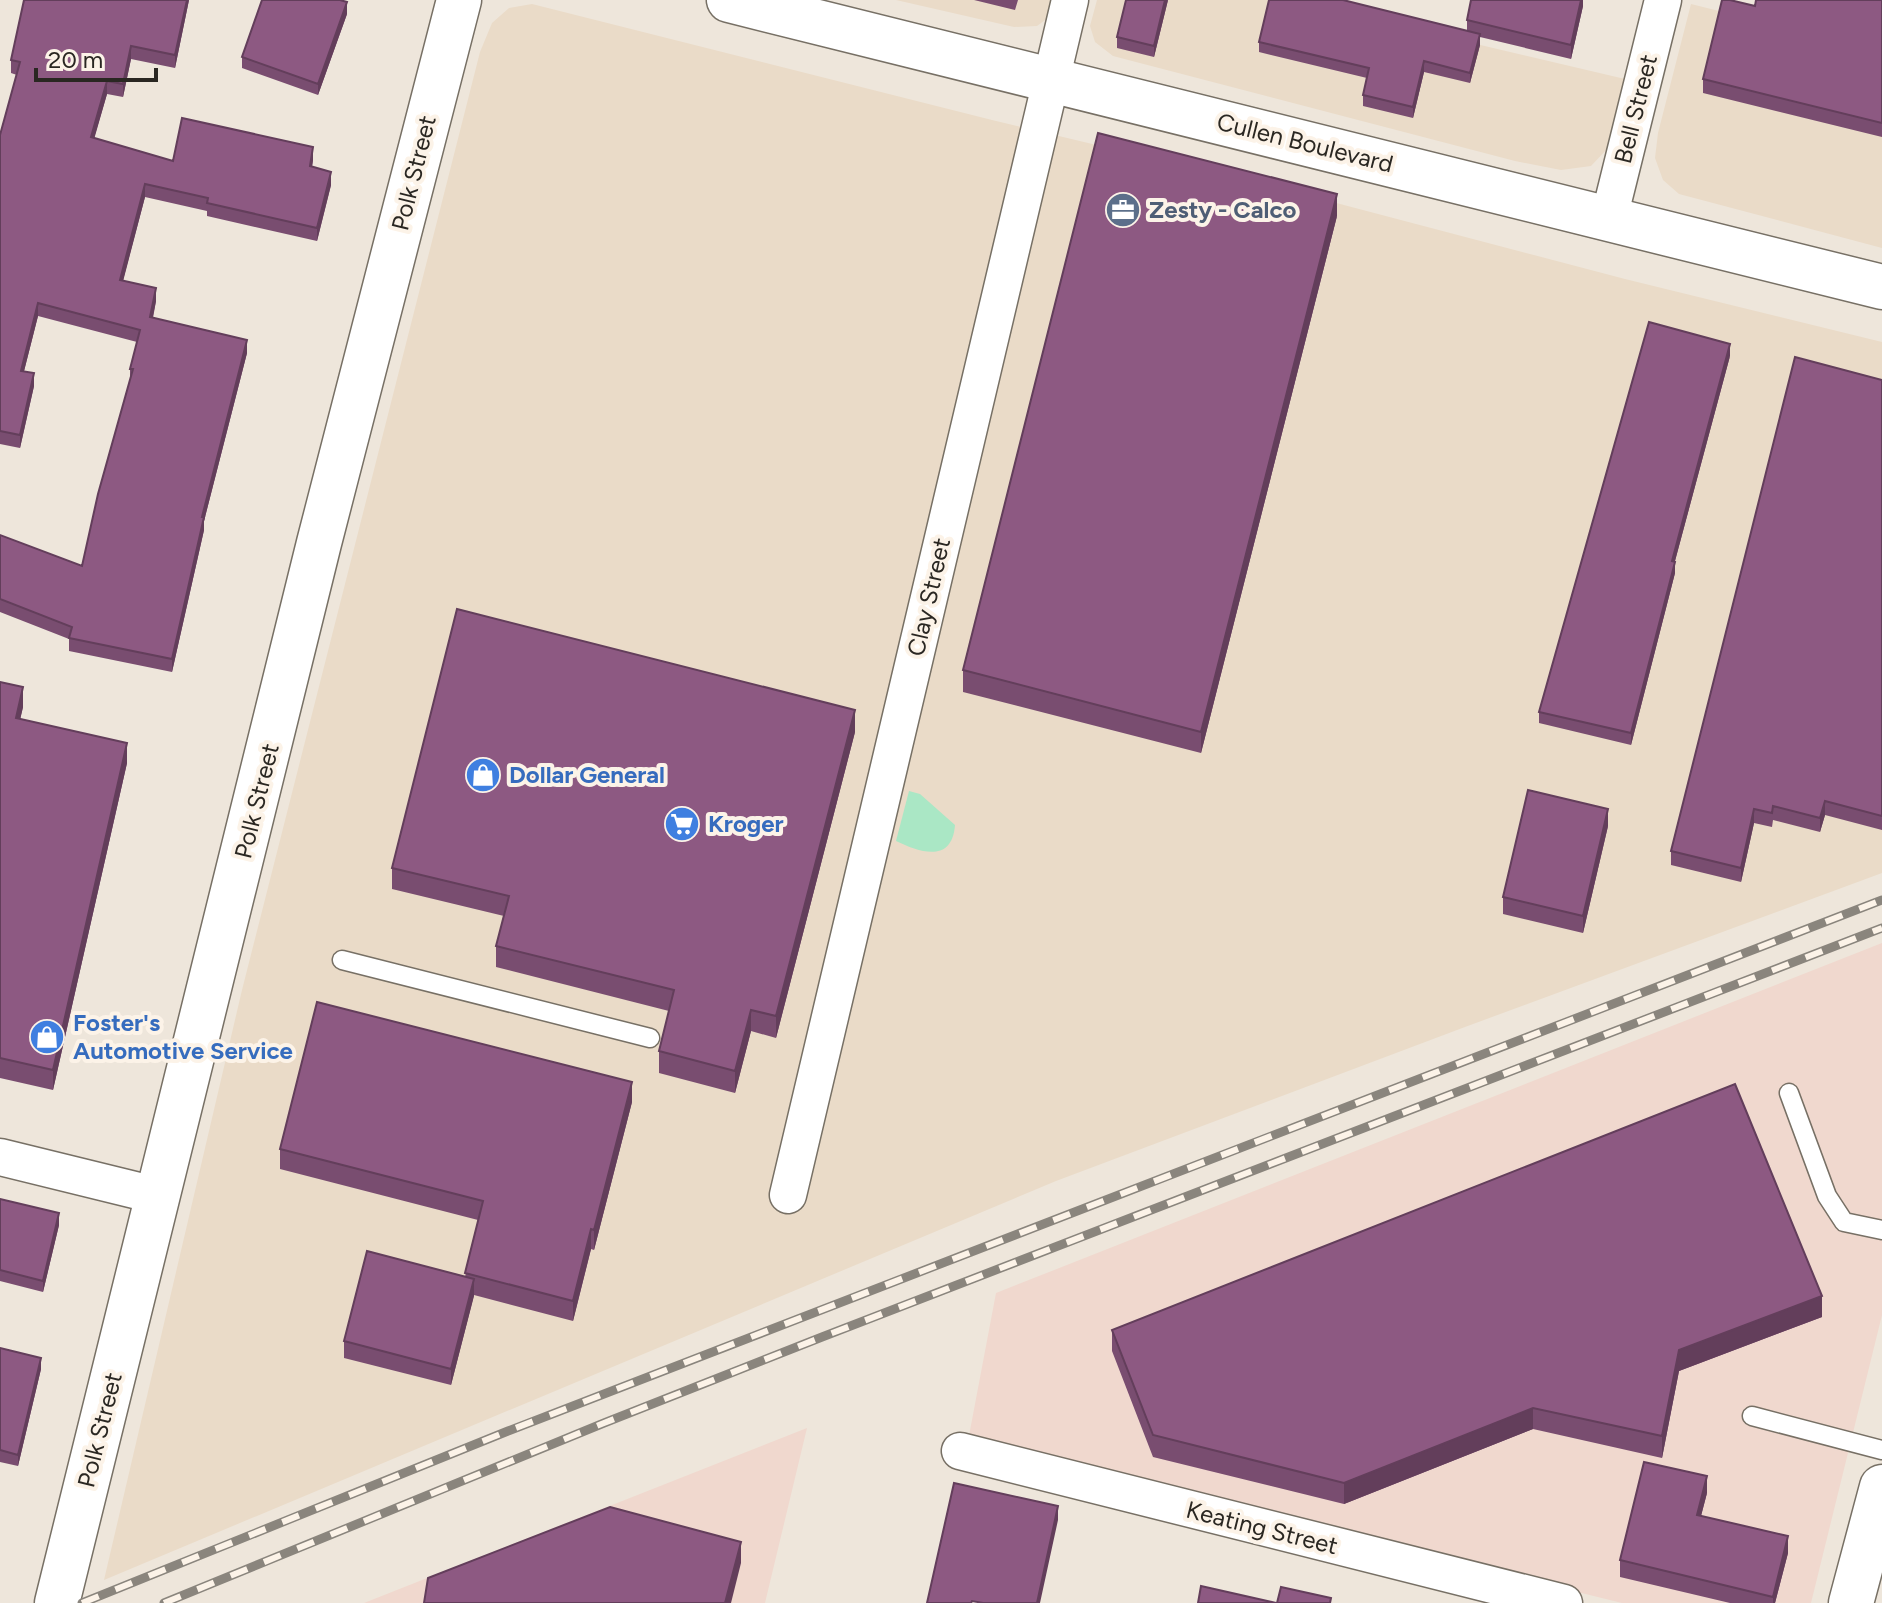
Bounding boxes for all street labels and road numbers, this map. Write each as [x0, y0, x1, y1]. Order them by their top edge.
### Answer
street label: Bell Street [1608, 51, 1663, 166]
street label: Cullen Boulevard [1214, 107, 1396, 178]
street label: Polk Street [385, 112, 442, 233]
street label: Clay Street [901, 535, 956, 659]
street label: Polk Street [228, 740, 285, 861]
street label: Polk Street [71, 1369, 128, 1490]
street label: Keating Street [1183, 1495, 1341, 1560]

